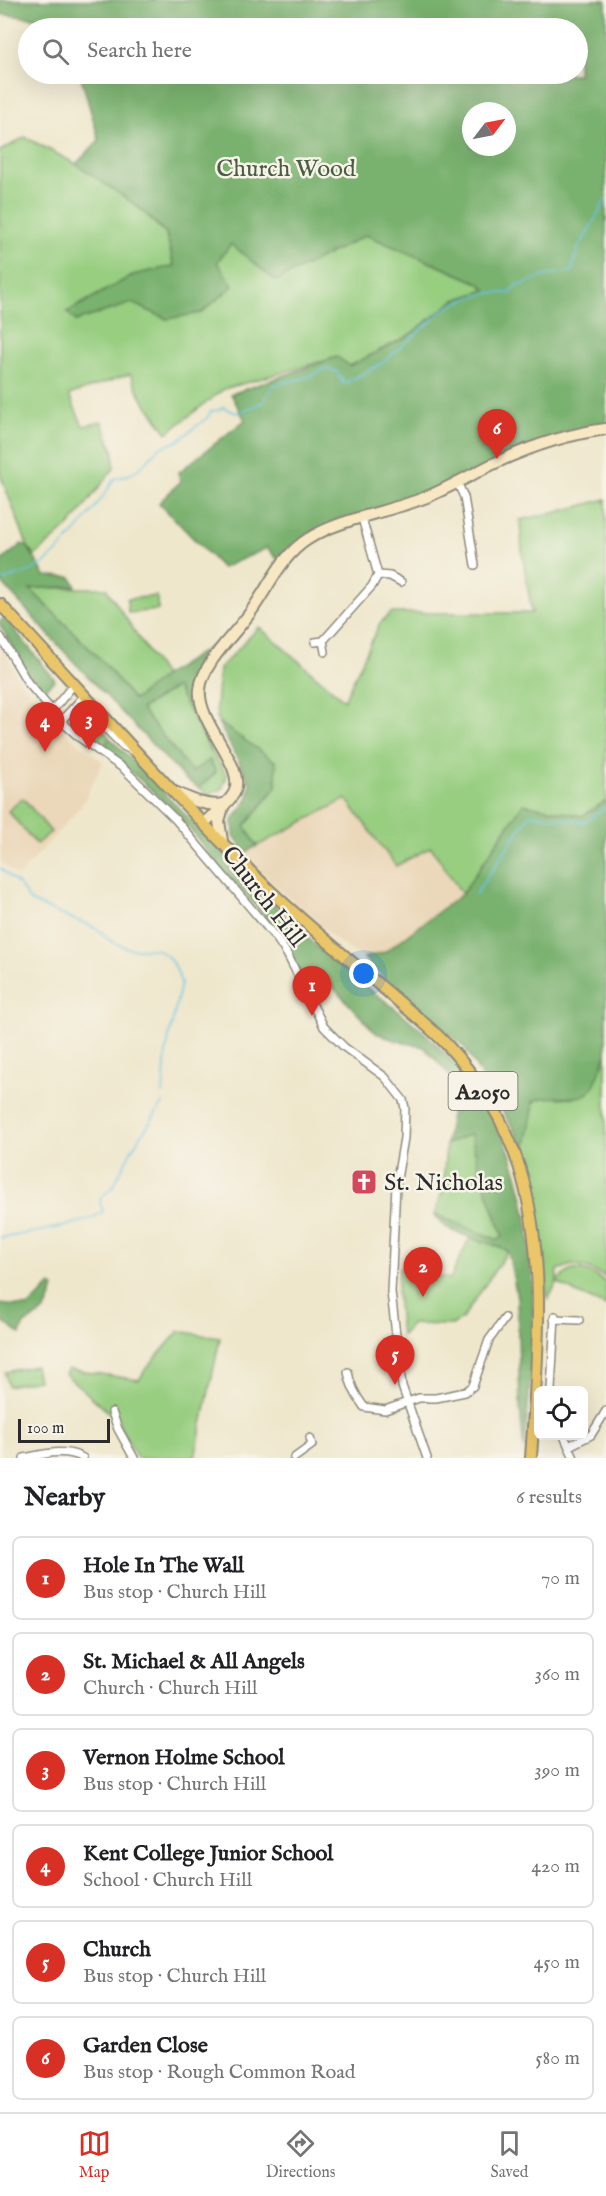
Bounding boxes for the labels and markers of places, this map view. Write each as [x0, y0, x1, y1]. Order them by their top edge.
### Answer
pin: 6 [478, 410, 516, 459]
pin: 3 [70, 700, 109, 750]
pin: 4 [26, 702, 64, 752]
pin: 1 [292, 966, 332, 1016]
church icon: St. Nicholas [349, 1167, 379, 1197]
place label: St. Nicholas [384, 1168, 503, 1199]
pin: 2 [404, 1248, 442, 1297]
pin: 5 [376, 1336, 414, 1385]

